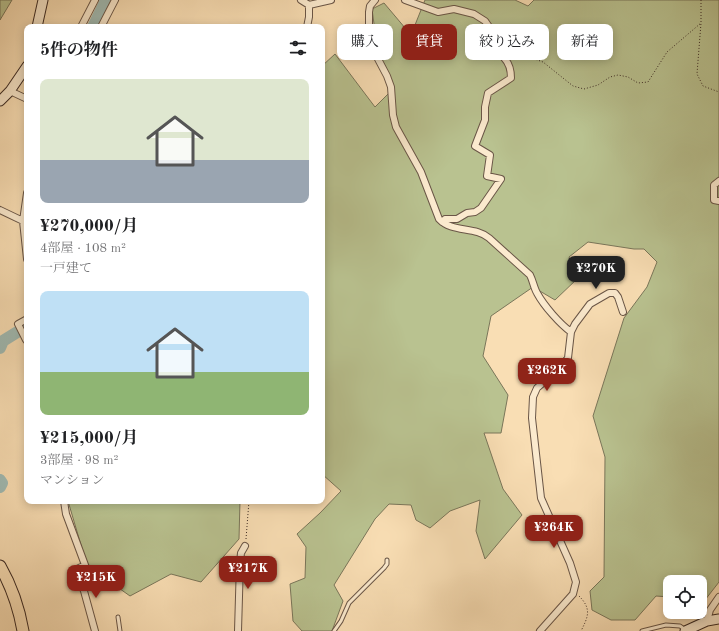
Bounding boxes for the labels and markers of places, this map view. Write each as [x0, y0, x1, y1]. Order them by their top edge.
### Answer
pin: ¥270K [568, 256, 624, 290]
pin: ¥262K [519, 358, 575, 392]
pin: ¥264K [526, 515, 582, 549]
pin: ¥217K [220, 556, 276, 590]
pin: ¥215K [68, 565, 124, 599]

